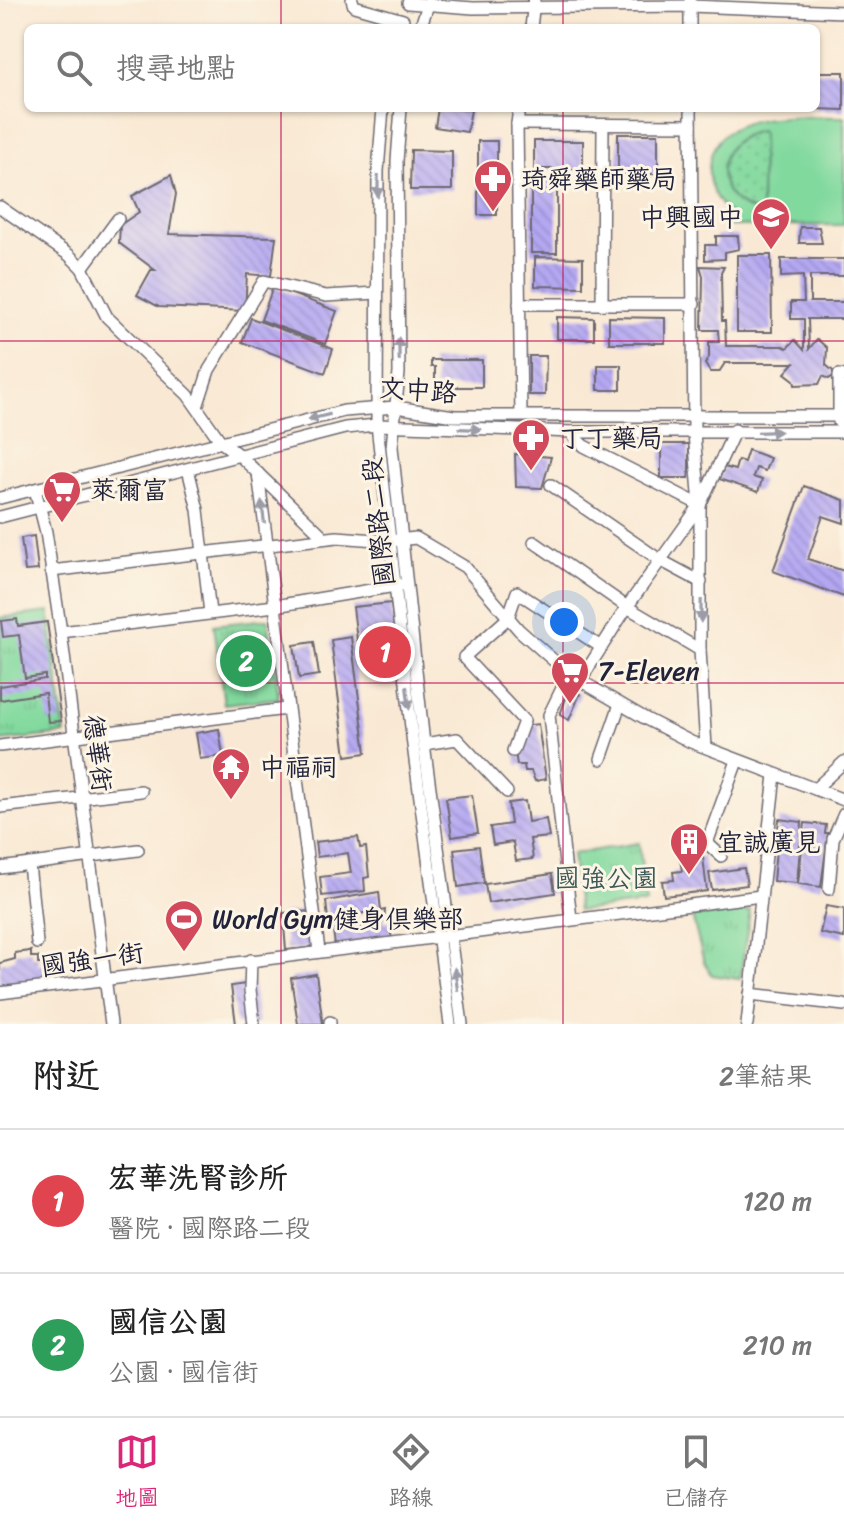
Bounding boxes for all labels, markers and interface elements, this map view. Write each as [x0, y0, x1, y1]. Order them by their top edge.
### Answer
search box [24, 24, 820, 112]
text: 搜尋地點 [116, 41, 236, 95]
icon: search [52, 46, 96, 90]
place label: 琦舜藥師藥局 [521, 156, 677, 202]
pharmacy icon: 琦舜藥師藥局 [472, 158, 514, 213]
one-way arrow [372, 174, 384, 199]
place label: 中興國中 [639, 194, 743, 240]
school or university icon: 中興國中 [750, 196, 792, 251]
one-way arrow [393, 336, 405, 361]
street label: 文中路 [377, 364, 459, 416]
one-way arrow [306, 412, 331, 424]
place label: 丁丁藥局 [559, 415, 663, 461]
pharmacy icon: 丁丁藥局 [510, 417, 552, 472]
one-way arrow [458, 422, 483, 435]
one-way arrow [757, 425, 782, 438]
street label: 國際路二段 [348, 455, 408, 589]
place label: 萊爾富 [90, 467, 168, 513]
supermarket icon: 萊爾富 [41, 469, 83, 524]
one-way arrow [256, 499, 269, 524]
one-way arrow [694, 599, 707, 624]
your location [544, 602, 584, 642]
pin: 1 [359, 622, 411, 682]
pin: 2 [220, 631, 272, 691]
place label: 7-Eleven [598, 648, 700, 694]
supermarket icon: 7-Eleven [549, 650, 591, 705]
one-way arrow [401, 686, 414, 711]
street label: 德華街 [70, 711, 126, 795]
place label: 中福祠 [259, 744, 337, 790]
temple icon: 中福祠 [210, 746, 252, 801]
place label: 宜誠廣見 [717, 819, 821, 865]
building icon: 宜誠廣見 [668, 821, 710, 876]
park label: 國強公園 [554, 855, 658, 901]
place label: World Gym健身俱樂部 [212, 896, 463, 942]
sports icon: World Gym健身俱樂部 [163, 898, 205, 953]
street label: 國強一街 [37, 929, 147, 989]
one-way arrow [449, 966, 462, 991]
text: 附近 [32, 1046, 100, 1106]
text: 2筆結果 [719, 1053, 812, 1099]
text: 宏華洗腎診所 [108, 1151, 288, 1205]
text: 1 [52, 1178, 64, 1224]
text: 120 m [743, 1178, 812, 1224]
text: 醫院 · 國際路二段 [108, 1205, 311, 1251]
text: 國信公園 [108, 1295, 228, 1349]
text: 2 [50, 1322, 66, 1368]
text: 210 m [743, 1322, 812, 1368]
text: 公園 · 國信街 [108, 1349, 259, 1395]
tab: 地圖 [115, 1430, 159, 1517]
tab: 路線 [389, 1430, 433, 1517]
tab: 已儲存 [663, 1430, 729, 1517]

